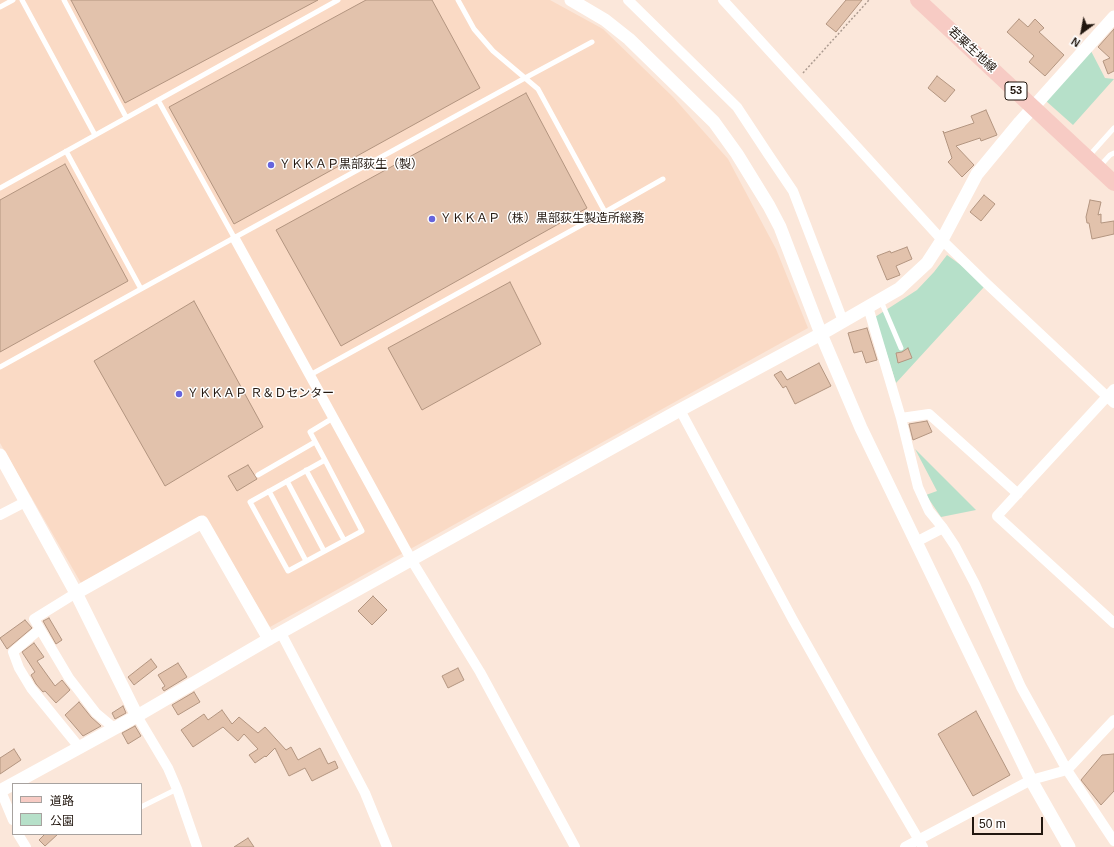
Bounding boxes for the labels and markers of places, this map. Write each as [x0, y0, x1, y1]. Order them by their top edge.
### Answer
place label: ＹＫＫＡＰ黒部荻生（製） [279, 158, 423, 172]
marker: ＹＫＫＡＰ黒部荻生（製） [266, 160, 276, 170]
place label: ＹＫＫＡＰ（株）黒部荻生製造所総務 [440, 212, 644, 226]
marker: ＹＫＫＡＰ（株）黒部荻生製造所総務 [427, 214, 437, 224]
place label: ＹＫＫＡＰ Ｒ＆Ｄセンター [187, 387, 334, 401]
marker: ＹＫＫＡＰ Ｒ＆Ｄセンター [174, 389, 184, 399]

